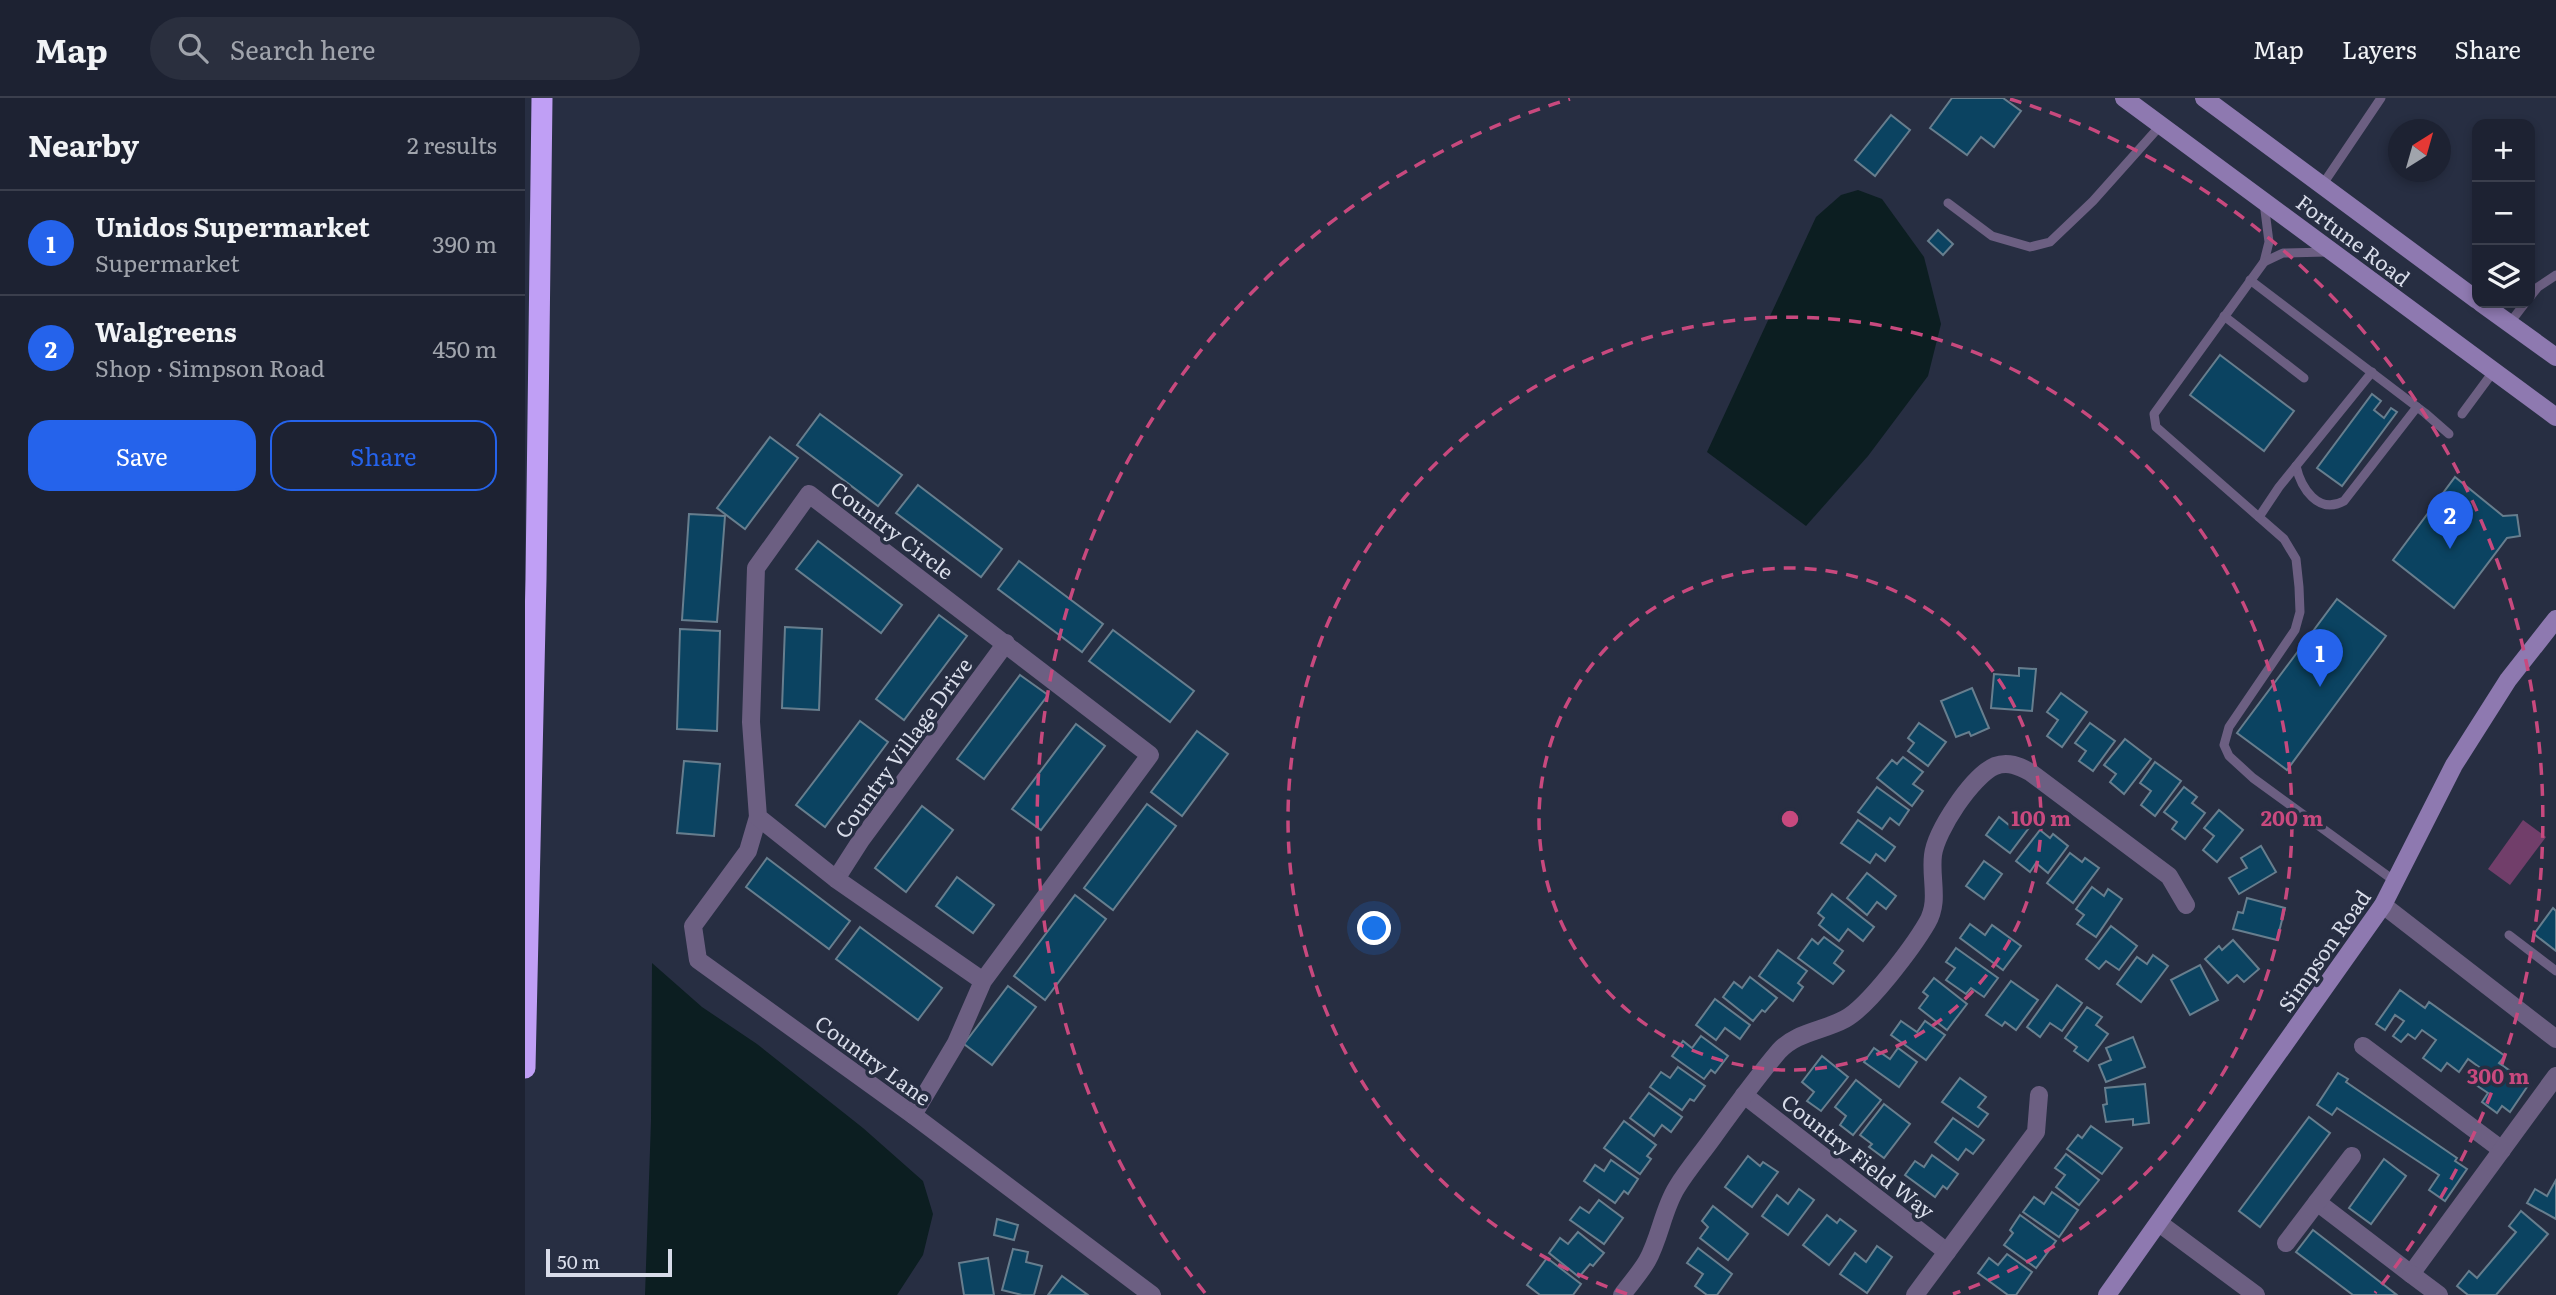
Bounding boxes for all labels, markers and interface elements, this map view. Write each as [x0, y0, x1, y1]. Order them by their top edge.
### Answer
search box [150, 17, 640, 80]
text: Map [35, 24, 108, 73]
icon: search [174, 29, 212, 67]
text: Search here [230, 29, 376, 68]
text: Map [2253, 31, 2304, 66]
text: Layers [2342, 31, 2416, 66]
text: Share [2454, 31, 2521, 66]
north arrow [2388, 119, 2451, 182]
map controls [2472, 119, 2535, 308]
button: + [2472, 119, 2535, 182]
text: Nearby [28, 122, 139, 166]
text: 2 results [407, 127, 497, 161]
button: − [2472, 182, 2535, 245]
street label: Fortune Road [2291, 186, 2418, 292]
text: Unidos Supermarket [95, 206, 370, 245]
text: 1 [46, 226, 56, 260]
text: 390 m [432, 226, 497, 260]
text: Supermarket [95, 245, 239, 279]
button: layers [2472, 245, 2535, 308]
text: Walgreens [95, 311, 237, 350]
text: 2 [45, 331, 57, 365]
text: 450 m [432, 331, 497, 365]
text: Shop · Simpson Road [95, 350, 325, 384]
button: Save [28, 420, 256, 491]
button: Share [270, 420, 497, 491]
street label: Country Circle [825, 472, 961, 586]
pin: 2 [2427, 491, 2473, 549]
pin: 1 [2297, 629, 2343, 687]
street label: Country Village Drive [826, 650, 978, 844]
text: 100 m [2011, 801, 2071, 832]
text: 200 m [2261, 801, 2323, 832]
centre of rings [1778, 807, 1802, 831]
street label: Simpson Road [2269, 882, 2377, 1017]
your location [1357, 911, 1391, 945]
street label: Country Lane [810, 1006, 939, 1112]
text: 300 m [2467, 1059, 2529, 1090]
street label: Country Field Way [1776, 1085, 1943, 1225]
scale bar [546, 1246, 672, 1278]
text: 50 m [557, 1247, 600, 1275]

